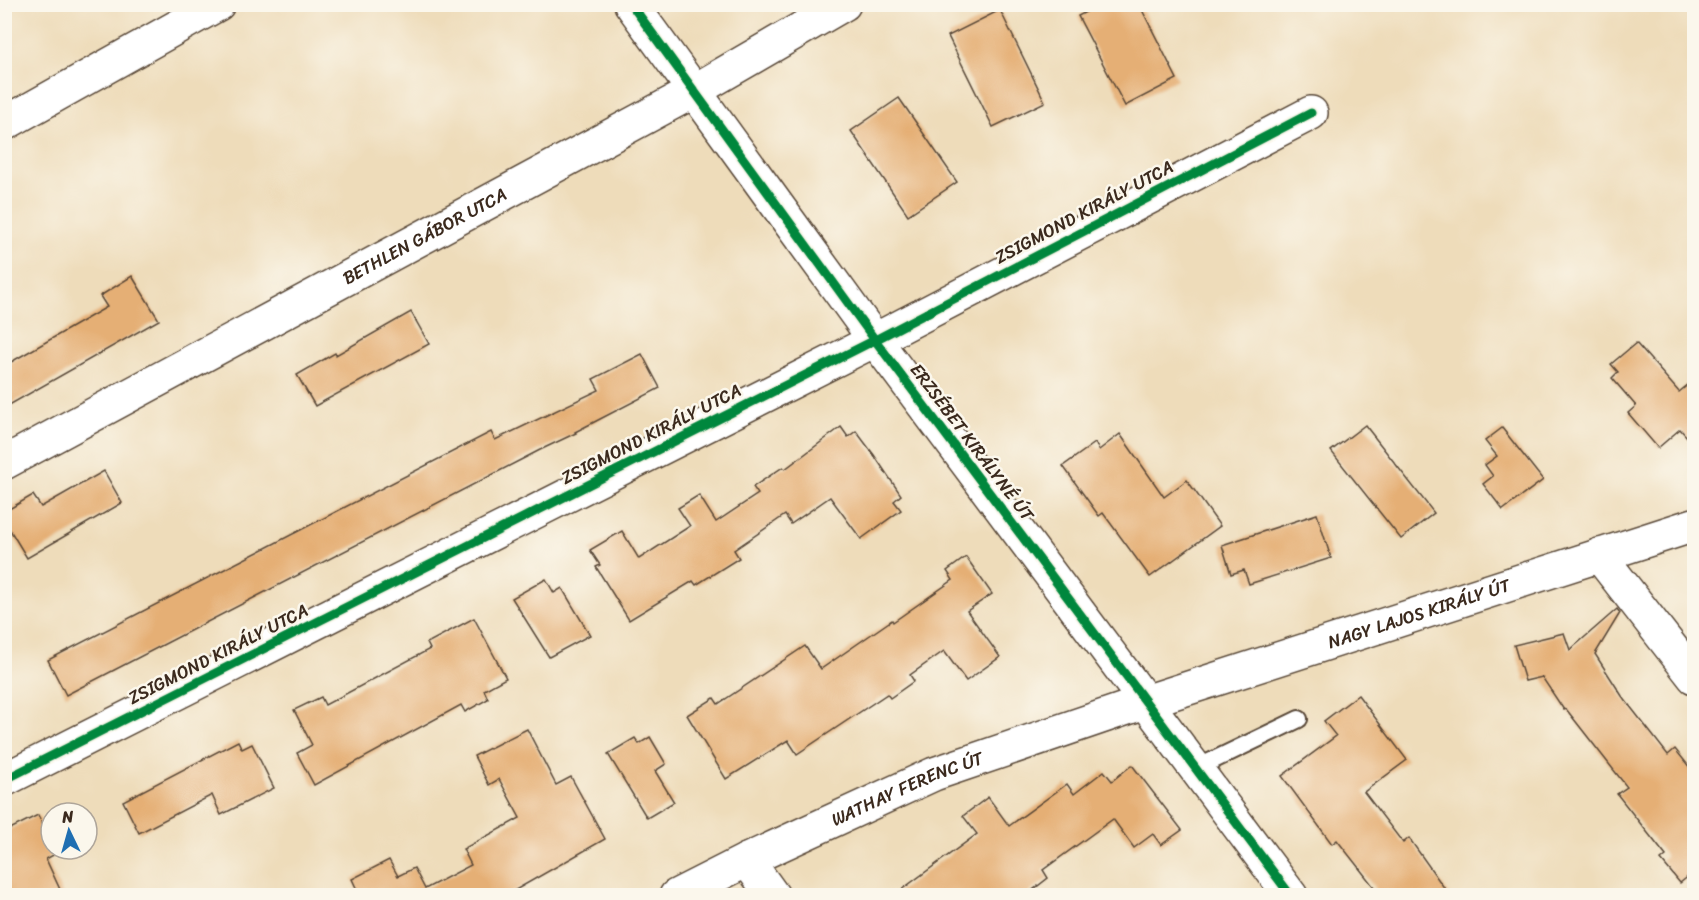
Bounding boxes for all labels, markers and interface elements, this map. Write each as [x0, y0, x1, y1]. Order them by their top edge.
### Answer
street label: ZSIGMOND KIRÁLY UTCA [989, 151, 1179, 273]
street label: BETHLEN GÁBOR UTCA [337, 179, 513, 294]
street label: ERZSÉBET KIRÁLYNÉ ÚT [902, 356, 1043, 529]
street label: ZSIGMOND KIRÁLY UTCA [555, 375, 747, 493]
street label: NAGY LAJOS KIRÁLY ÚT [1323, 569, 1515, 658]
street label: ZSIGMOND KIRÁLY UTCA [122, 595, 314, 713]
street label: WATHAY FERENC ÚT [826, 742, 988, 835]
north arrow [39, 801, 99, 861]
text: N [60, 802, 75, 832]

